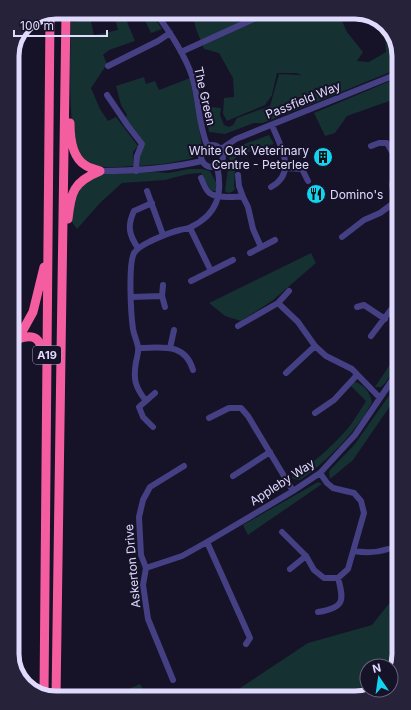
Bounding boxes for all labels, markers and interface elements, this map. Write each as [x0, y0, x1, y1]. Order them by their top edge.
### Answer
scale bar [14, 12, 107, 38]
text: 100 m [20, 18, 54, 33]
street label: The Green [191, 65, 219, 127]
street label: Passfield Way [263, 78, 343, 122]
place label: White Oak Veterinary Centre - Peterlee [189, 143, 309, 172]
building icon: White Oak Veterinary Centre - Peterlee [312, 146, 334, 168]
restaurant icon: Domino's [305, 183, 327, 205]
place label: Domino's [330, 187, 383, 202]
road number: A19 [33, 346, 61, 364]
street label: Appleby Way [247, 455, 318, 509]
street label: Askerton Drive [121, 524, 143, 608]
north arrow [359, 658, 399, 698]
text: N [371, 660, 382, 676]

